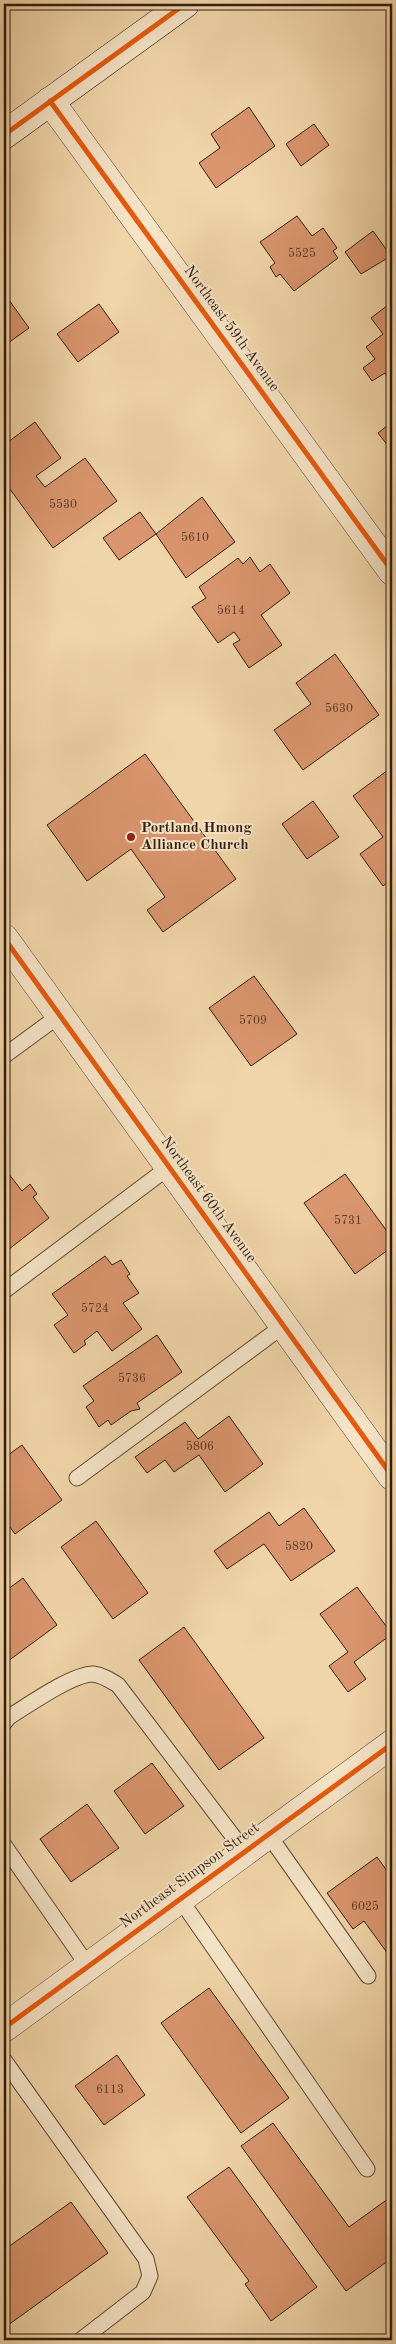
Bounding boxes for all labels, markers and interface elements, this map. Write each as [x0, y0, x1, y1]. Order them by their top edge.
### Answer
house number: 5525 [288, 247, 316, 260]
street label: Northeast 59th Avenue [180, 263, 282, 395]
house number: 5530 [49, 498, 77, 511]
house number: 5610 [181, 531, 209, 544]
house number: 5614 [217, 604, 245, 617]
house number: 5630 [325, 702, 353, 715]
place label: Portland Hmong Alliance Church [141, 821, 252, 853]
marker: Portland Hmong Alliance Church [125, 831, 137, 843]
house number: 5709 [239, 1014, 267, 1027]
street label: Northeast 60th Avenue [157, 1134, 259, 1266]
house number: 5731 [334, 1214, 362, 1227]
house number: 5724 [81, 1302, 109, 1315]
house number: 5736 [118, 1372, 146, 1385]
house number: 5806 [186, 1440, 214, 1453]
house number: 5820 [285, 1540, 313, 1553]
street label: Northeast Simpson Street [118, 1821, 262, 1931]
house number: 6025 [351, 1900, 379, 1913]
house number: 6113 [96, 2084, 124, 2096]

